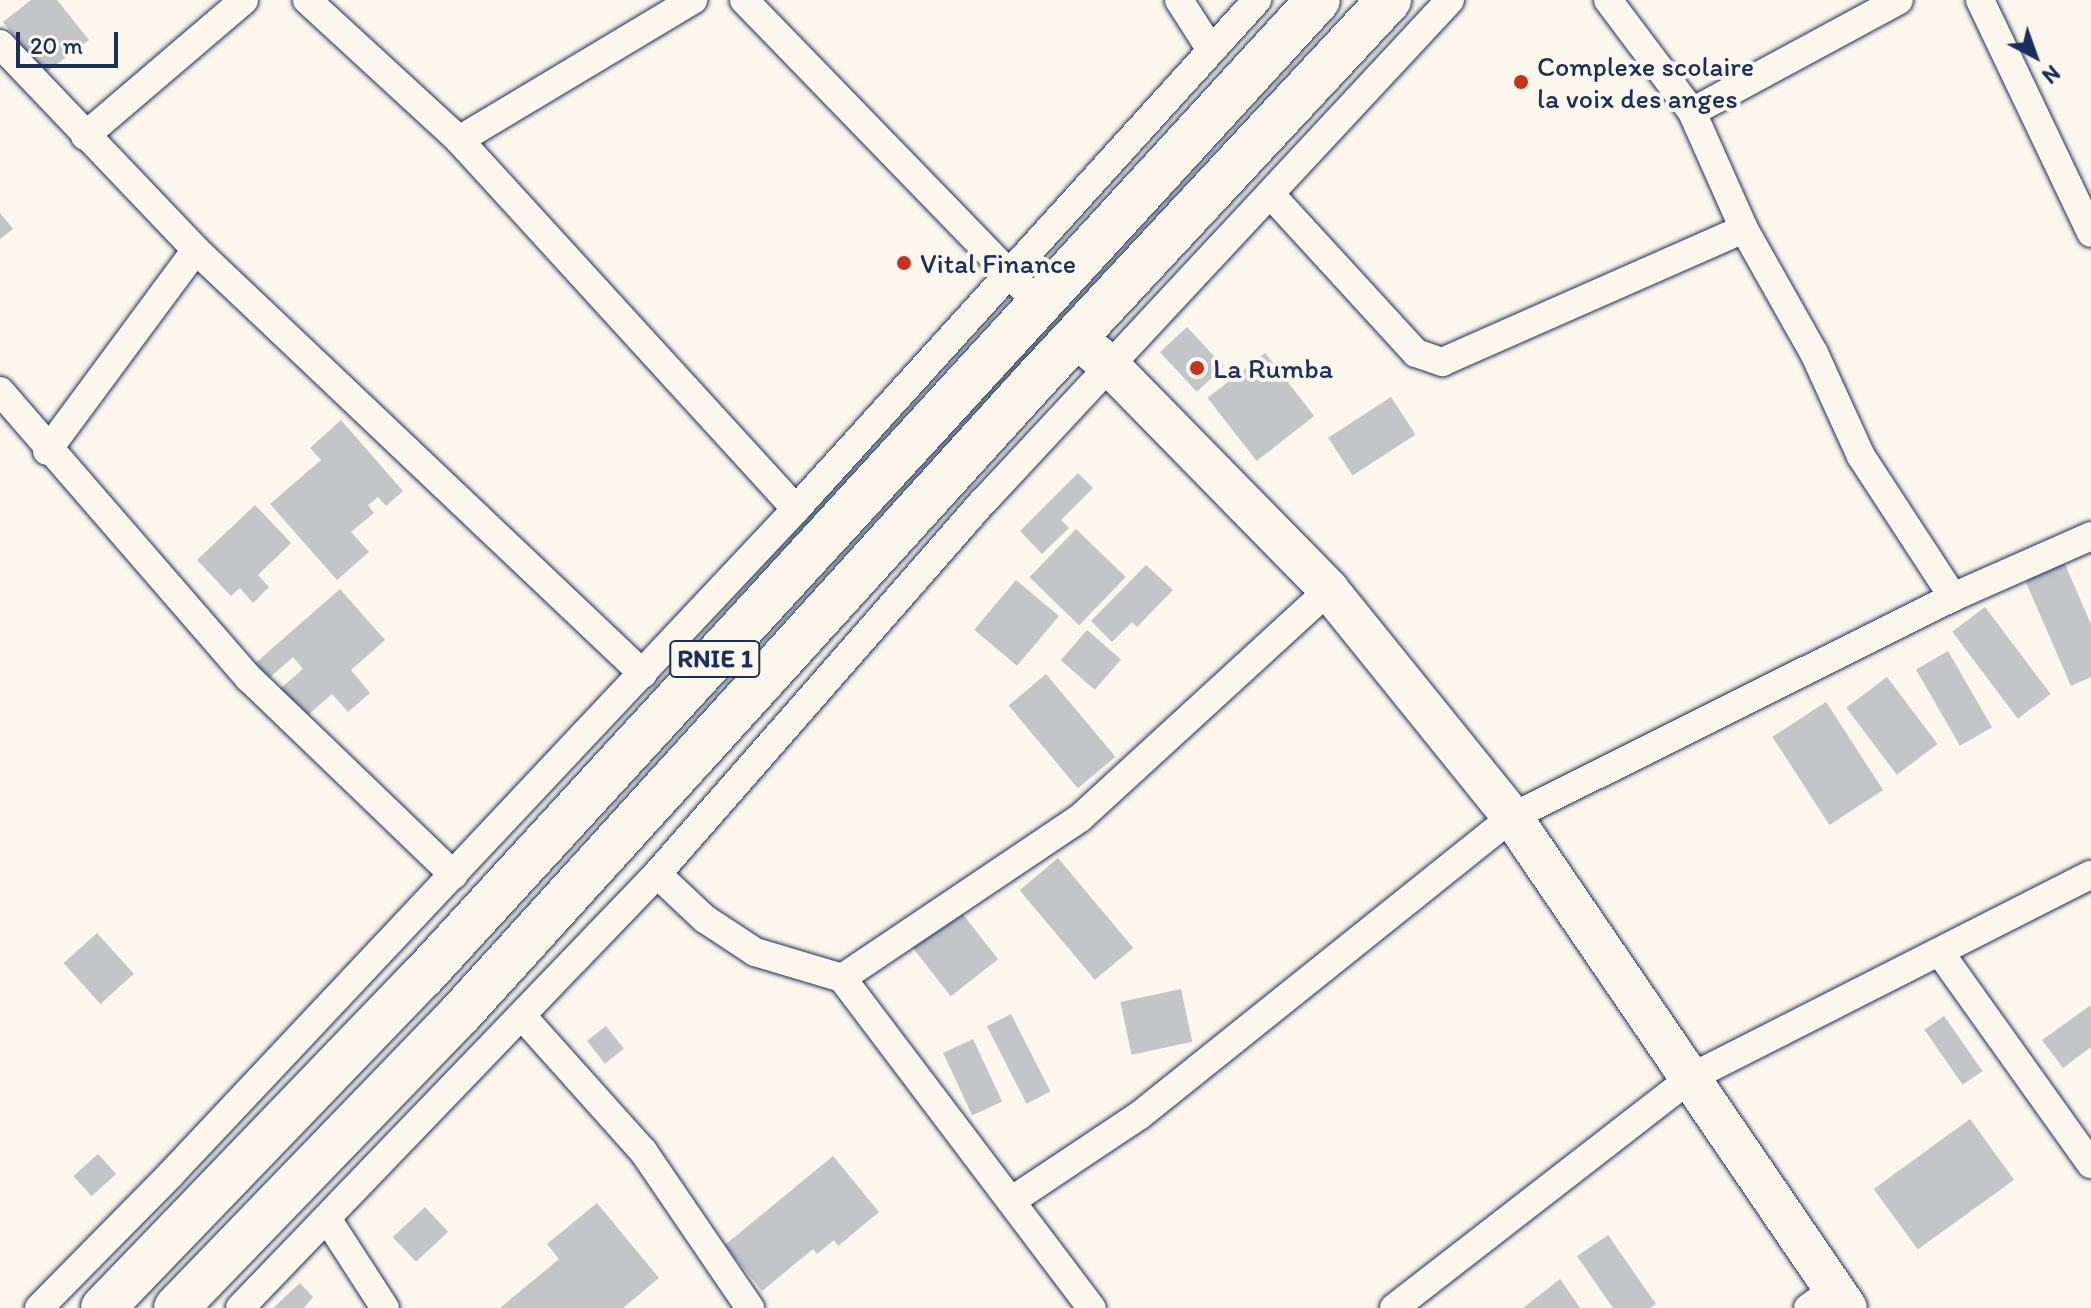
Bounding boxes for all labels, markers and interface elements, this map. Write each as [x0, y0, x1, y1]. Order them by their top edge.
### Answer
scale bar [20, 16, 122, 66]
north arrow [1995, 16, 2075, 96]
text: 20 m [30, 31, 83, 60]
place label: Complexe scolaire la voix des anges [1537, 49, 1754, 115]
text: N [2037, 59, 2066, 90]
marker: Complexe scolaire la voix des anges [1512, 73, 1530, 91]
place label: Vital Finance [920, 246, 1075, 280]
marker: Vital Finance [895, 254, 913, 272]
place label: La Rumba [1213, 351, 1332, 385]
marker: La Rumba [1188, 359, 1206, 377]
road number: RNIE 1 [669, 637, 761, 681]

